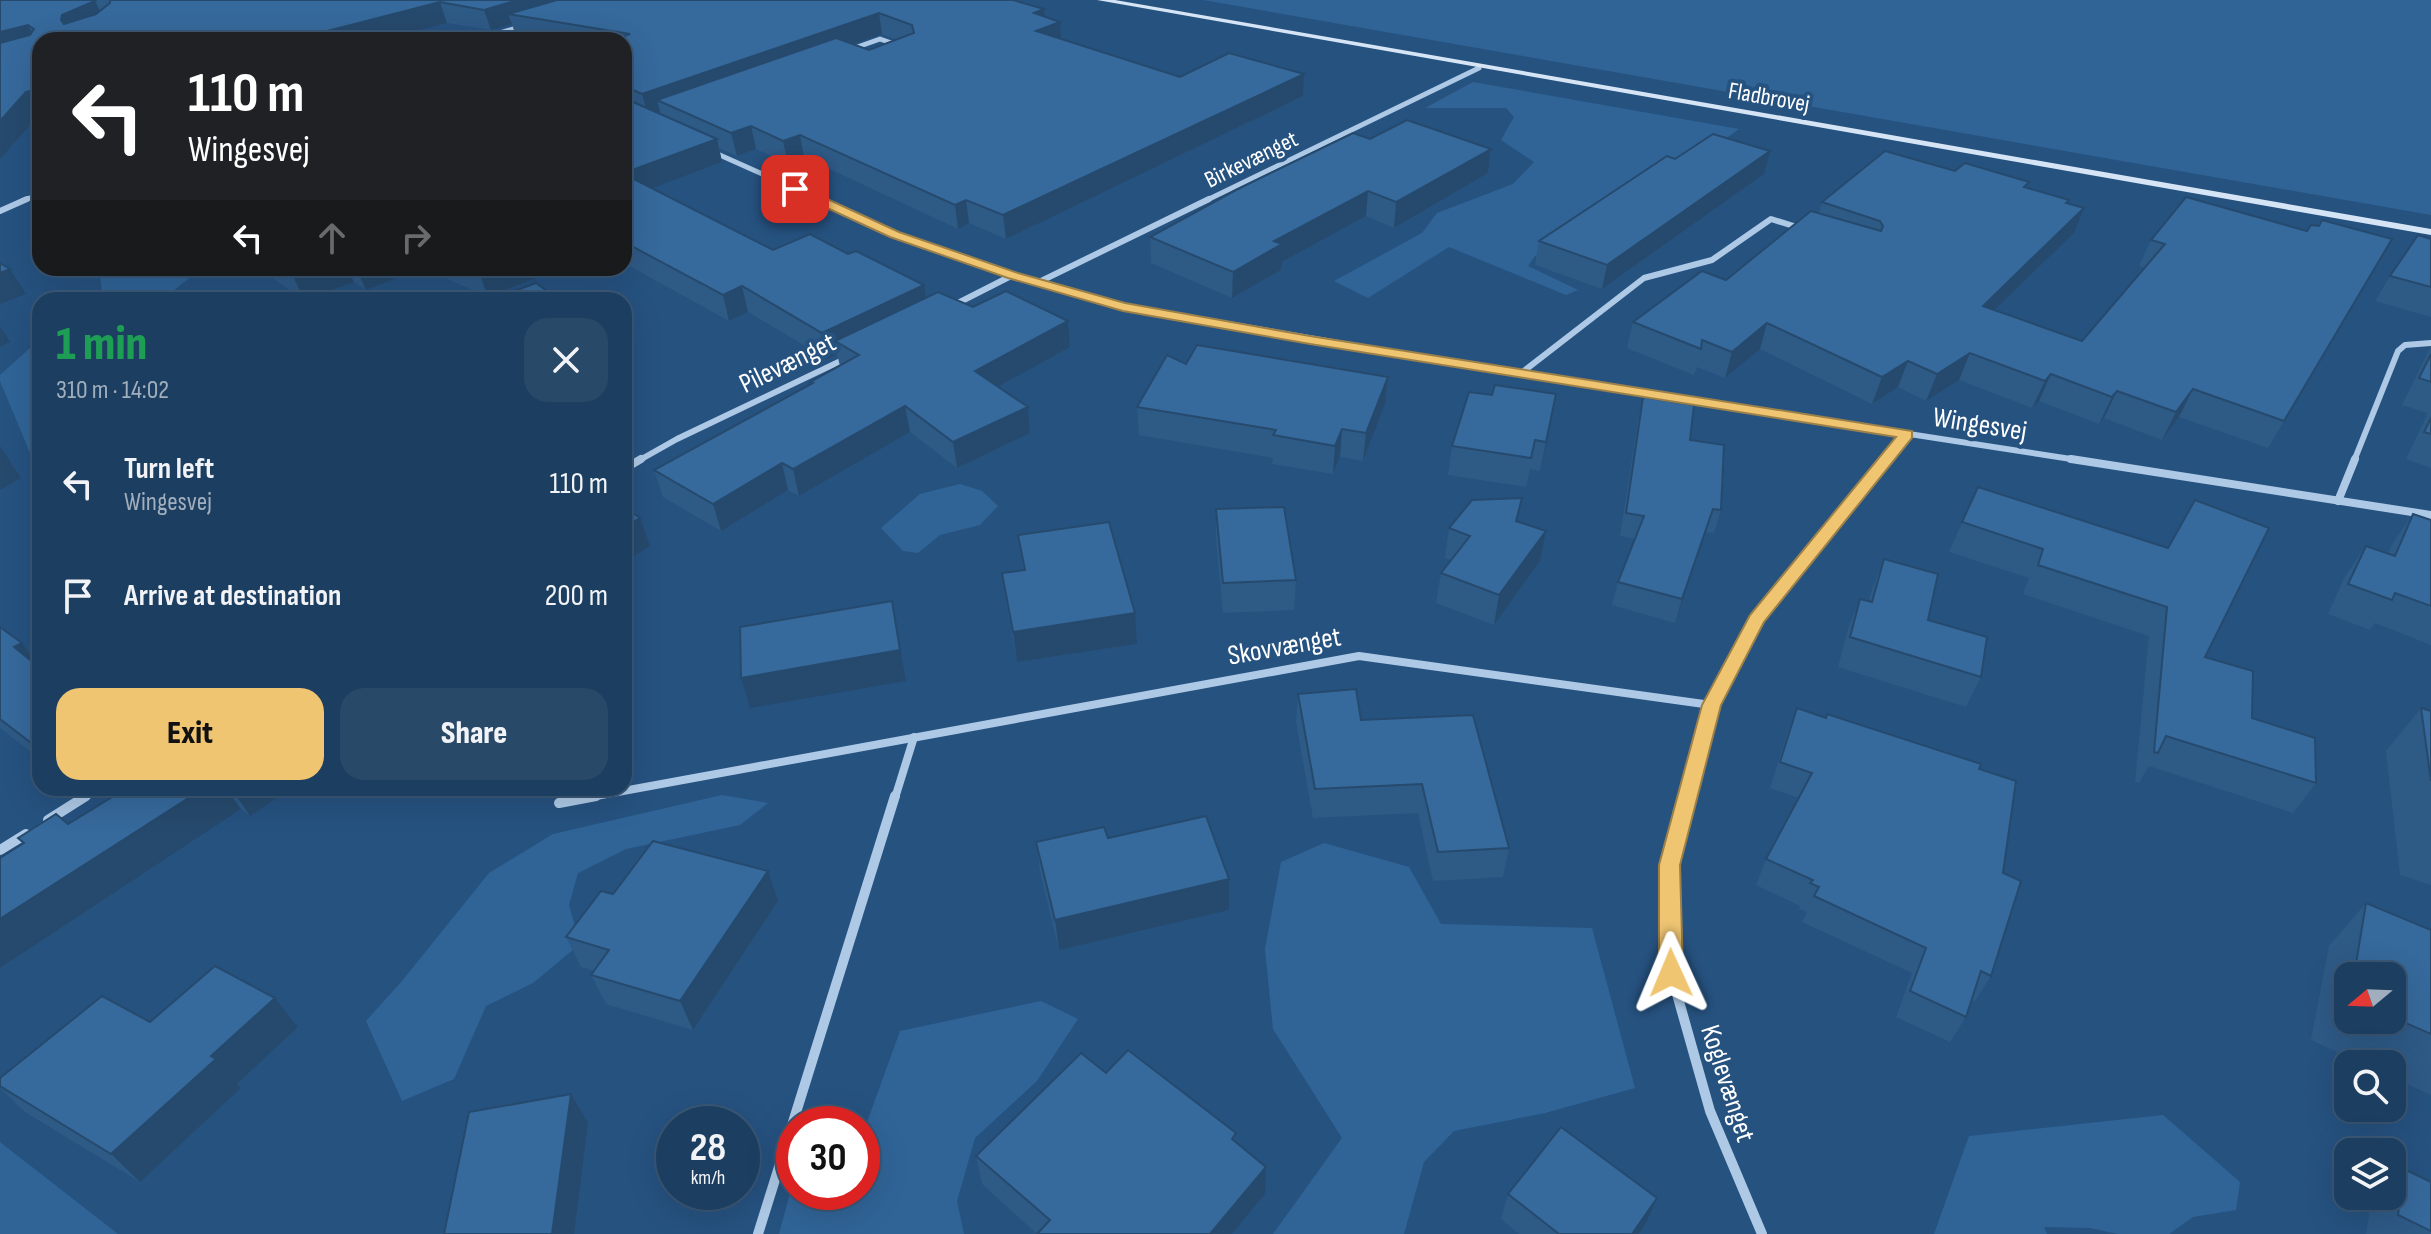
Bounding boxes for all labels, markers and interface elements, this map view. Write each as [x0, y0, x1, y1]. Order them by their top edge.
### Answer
text: 110 m [188, 61, 304, 128]
icon: left [56, 64, 160, 168]
street label: Fladbrovej [1726, 76, 1812, 119]
street label: Birkevænget [1200, 124, 1303, 194]
text: Wingesvej [188, 129, 310, 172]
pin [761, 155, 829, 223]
icon: arrive [773, 167, 817, 211]
icon: left [226, 216, 270, 260]
icon: ahead [310, 216, 354, 260]
icon: right [394, 216, 438, 260]
text: 1 min [56, 316, 147, 373]
button: close [524, 318, 608, 402]
street label: Pilevænget [734, 326, 841, 401]
text: 310 m · 14:02 [56, 375, 169, 406]
street label: Wingesvej [1930, 401, 2029, 448]
text: Turn left [124, 451, 214, 487]
icon: left [56, 462, 100, 506]
text: 110 m [550, 466, 608, 502]
text: Wingesvej [124, 487, 212, 518]
icon: arrive [56, 574, 100, 618]
text: Arrive at destination [124, 578, 341, 614]
text: 200 m [545, 578, 608, 614]
street label: Skovvænget [1225, 620, 1343, 673]
button: Exit [56, 688, 324, 780]
button: Share [340, 688, 608, 780]
position arrow [1629, 931, 1713, 1015]
north arrow [2334, 962, 2406, 1034]
map controls [2334, 962, 2406, 1210]
street label: Koglevænget [1693, 1021, 1762, 1146]
button: search [2334, 1050, 2406, 1122]
speed limit sign: 30 [776, 1106, 880, 1210]
text: 28 [690, 1124, 726, 1172]
button: layers [2334, 1138, 2406, 1210]
text: km/h [691, 1166, 725, 1190]

